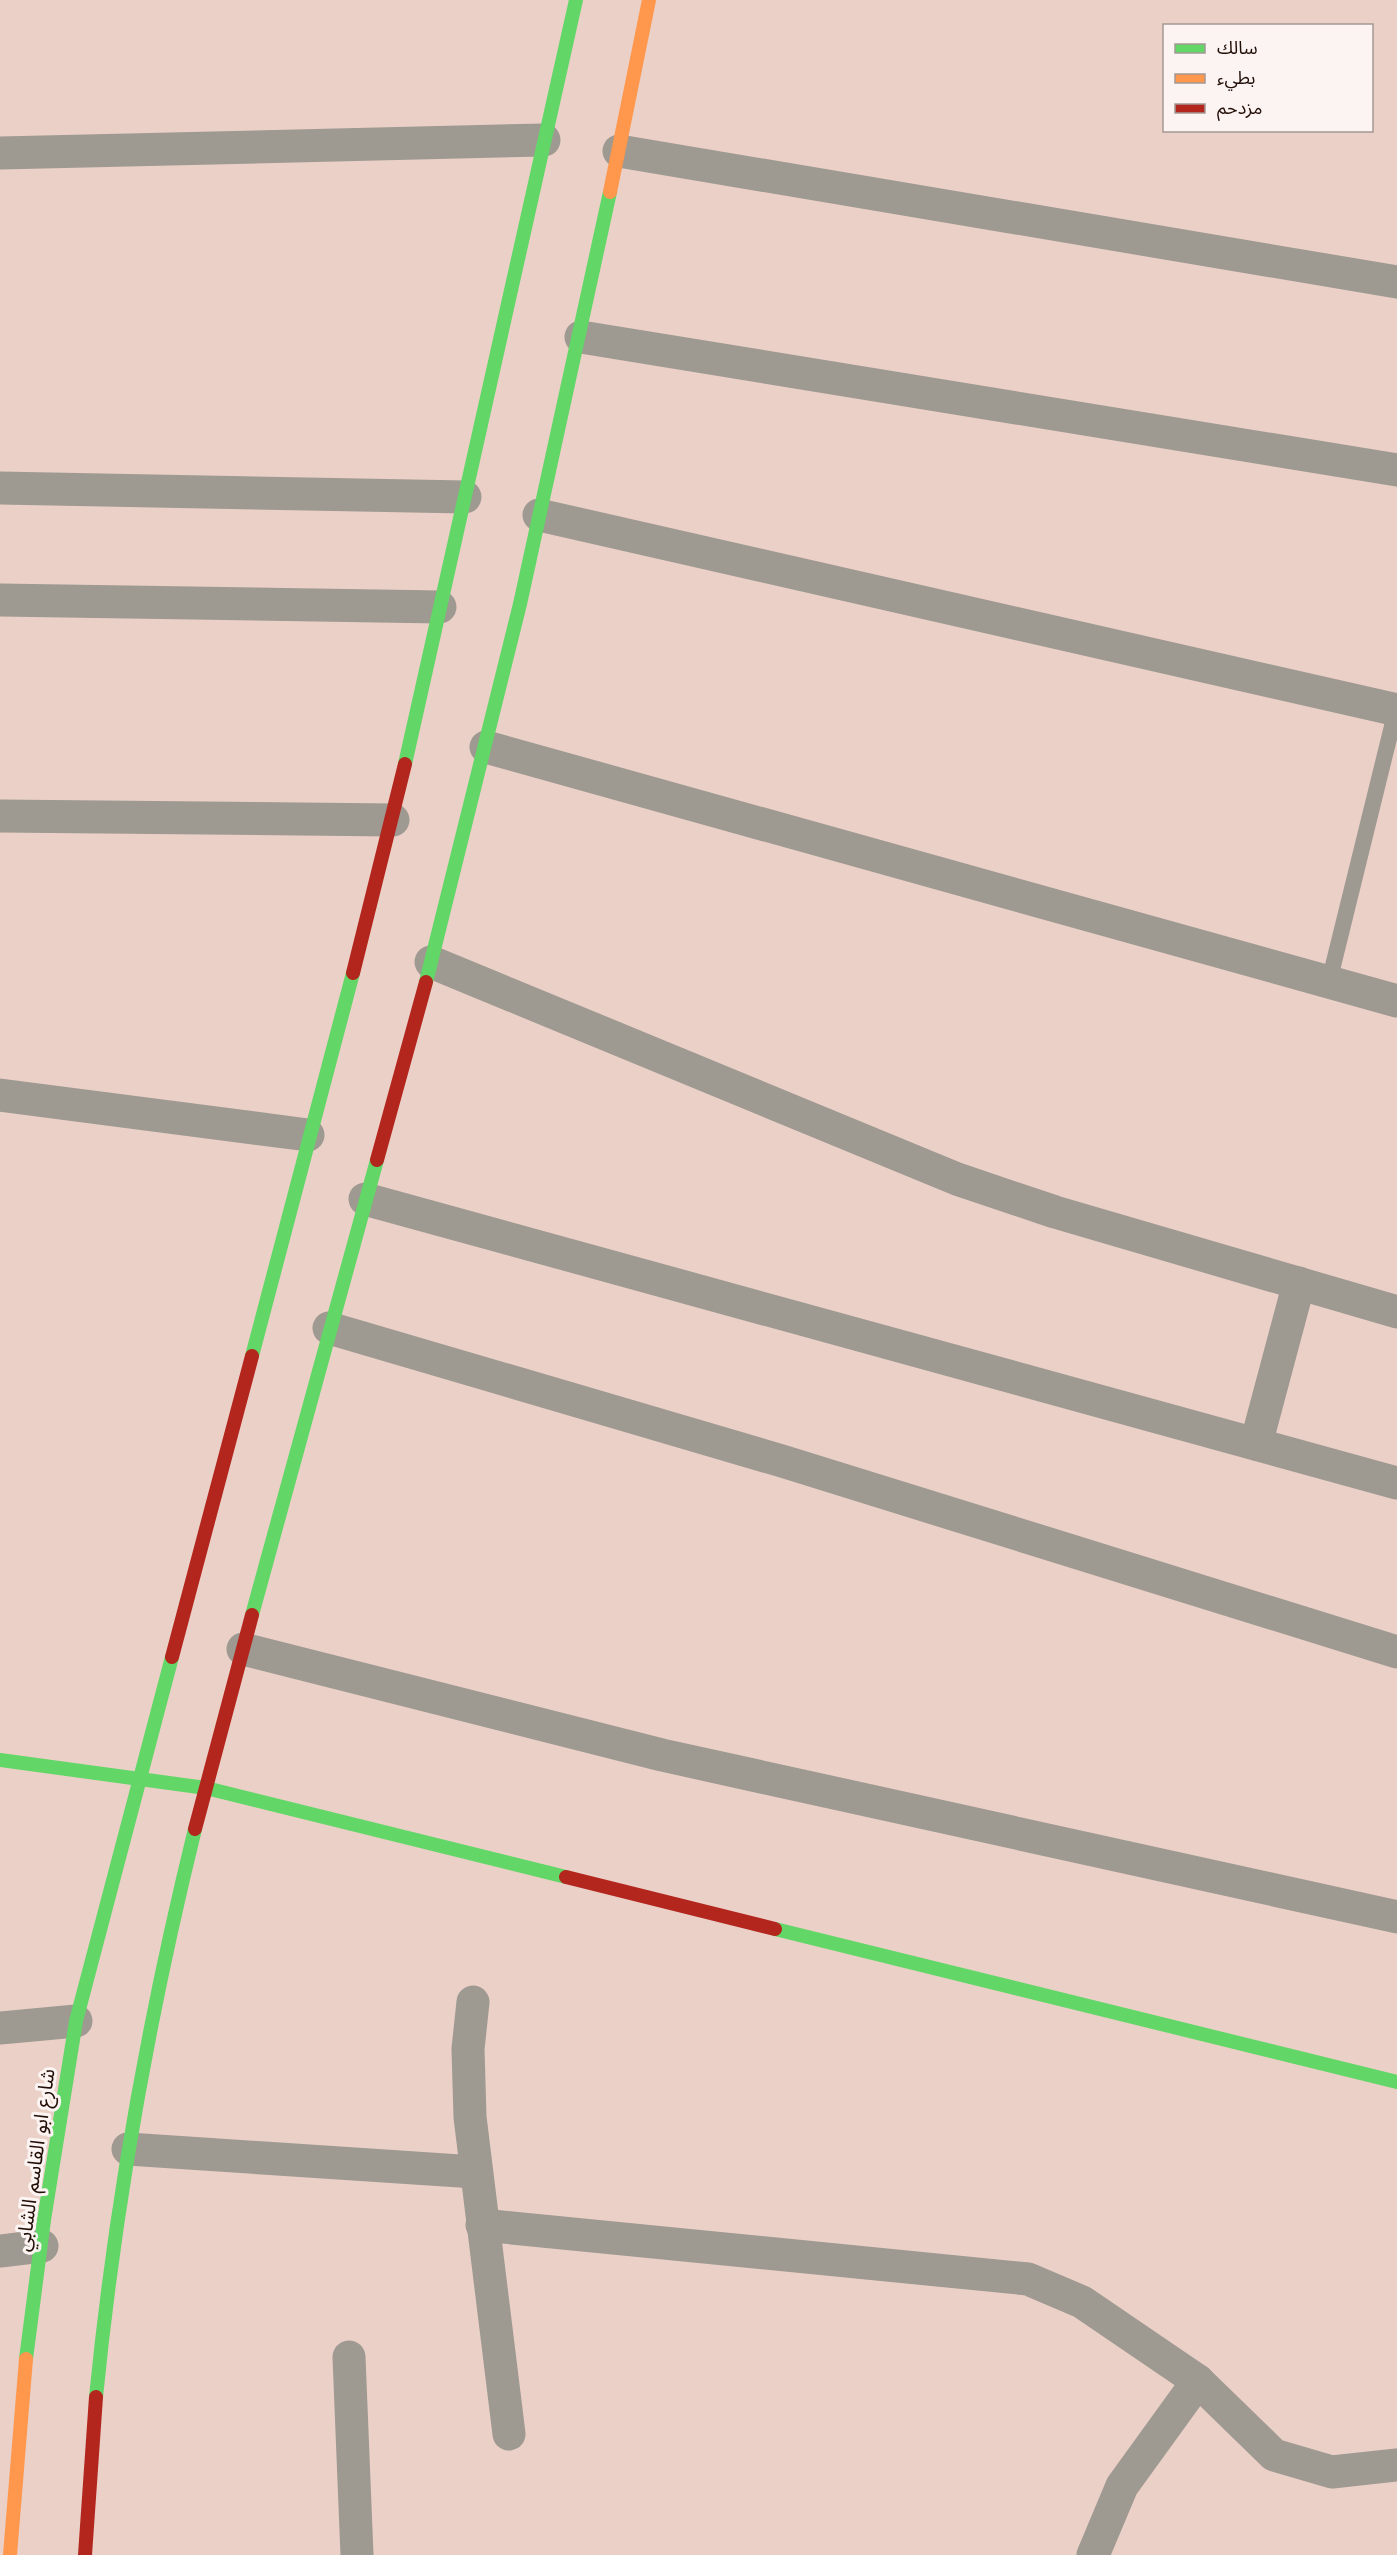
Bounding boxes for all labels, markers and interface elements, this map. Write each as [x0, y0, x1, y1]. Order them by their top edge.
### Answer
legend [1163, 24, 1373, 132]
text: سالك [1217, 37, 1258, 58]
text: بطيء [1217, 67, 1255, 91]
text: مزدحم [1217, 97, 1262, 121]
street label: شارع ابو القاسم الشابي [10, 2067, 63, 2254]

